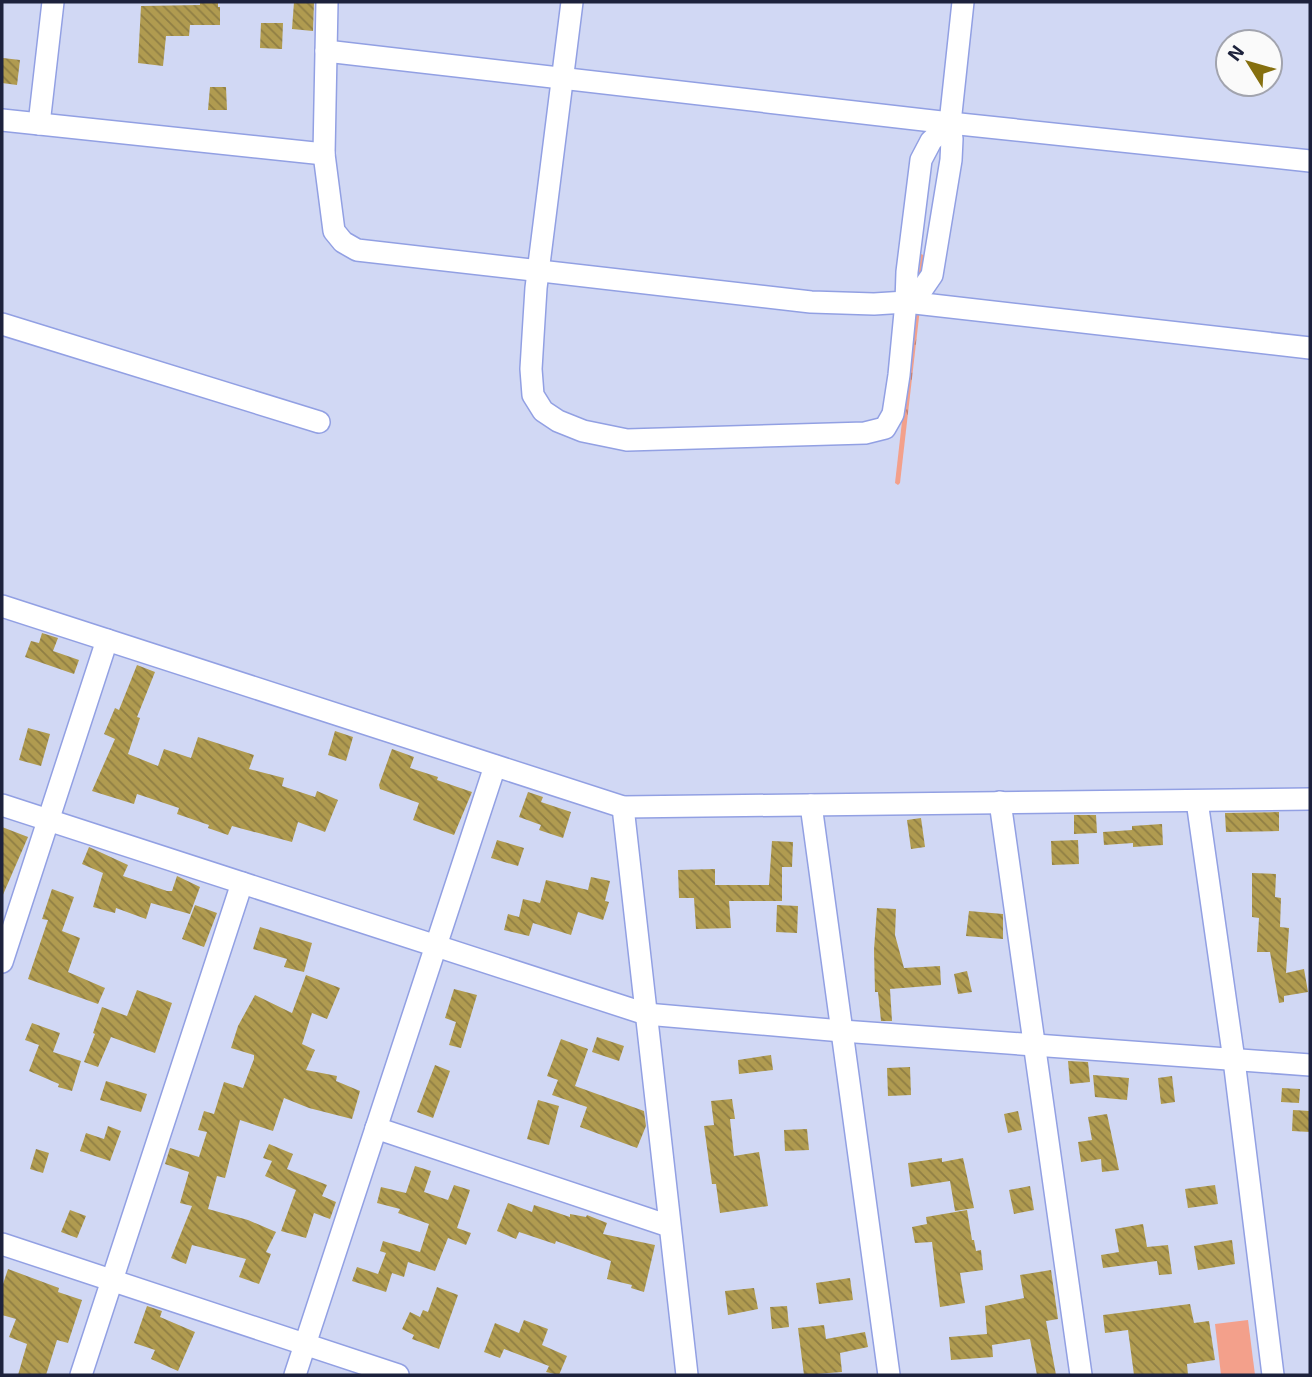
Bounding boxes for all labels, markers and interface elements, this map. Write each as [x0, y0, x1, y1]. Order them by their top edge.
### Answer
north arrow [1214, 28, 1284, 98]
text: N [1222, 40, 1248, 65]

